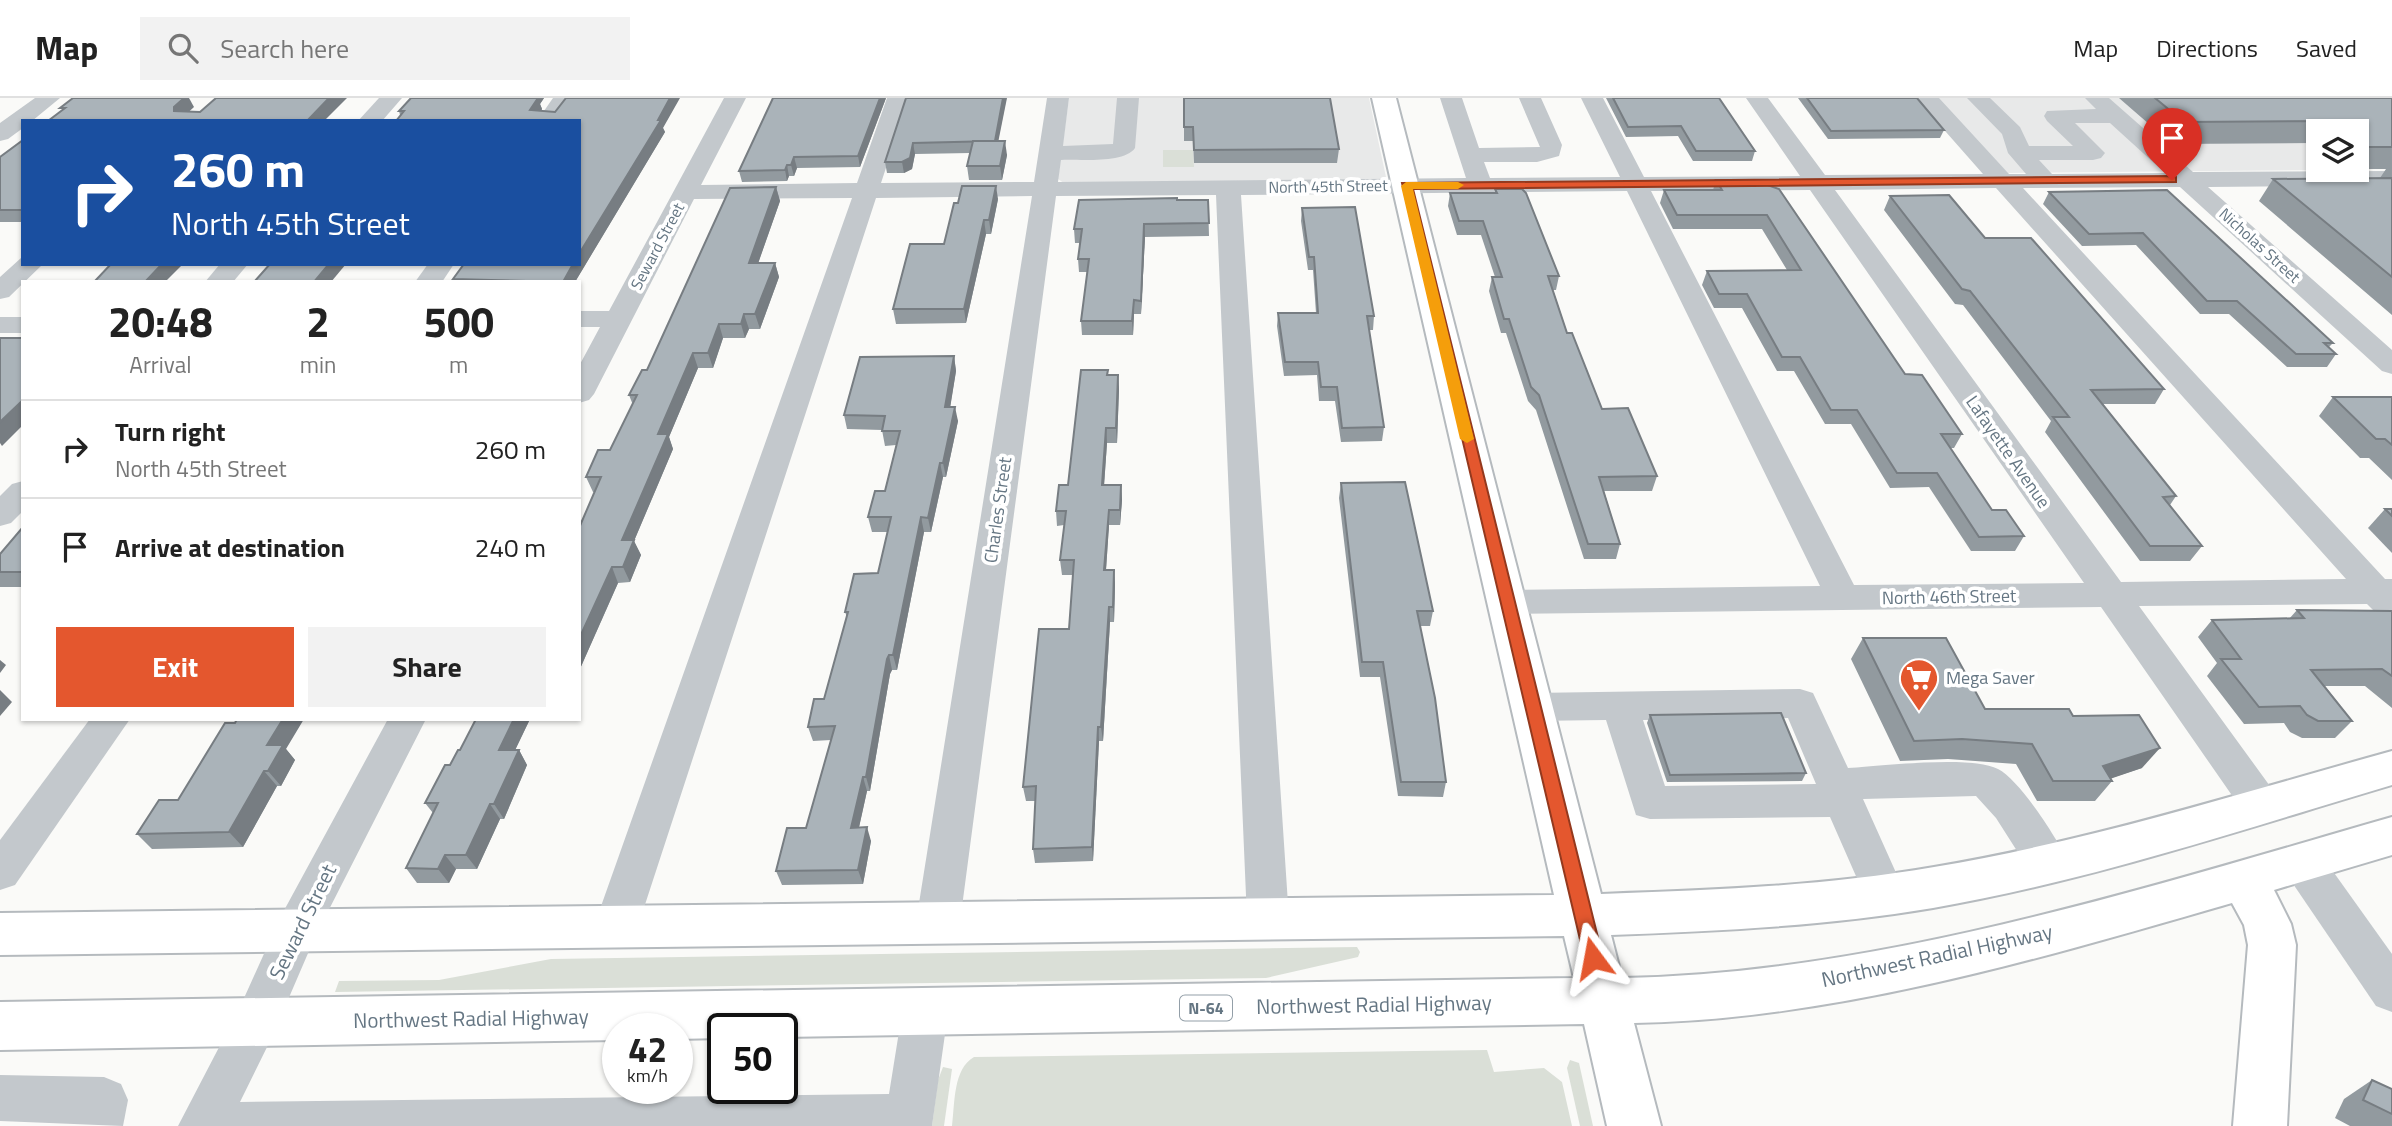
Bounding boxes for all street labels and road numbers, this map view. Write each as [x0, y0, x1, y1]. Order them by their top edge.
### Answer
street label: North 45th Street [1268, 173, 1388, 199]
street label: Seward Street [624, 198, 690, 294]
street label: Nicholas Street [2214, 202, 2306, 288]
street label: Lafayette Avenue [1959, 390, 2057, 514]
street label: Charles Street [977, 455, 1018, 565]
street label: North 46th Street [1882, 582, 2017, 611]
street label: Seward Street [260, 858, 344, 985]
street label: Northwest Radial Highway [1818, 915, 2055, 995]
street label: Northwest Radial Highway [1256, 986, 1492, 1022]
road number: N-64 [1180, 996, 1232, 1020]
street label: Northwest Radial Highway [353, 1000, 589, 1036]

